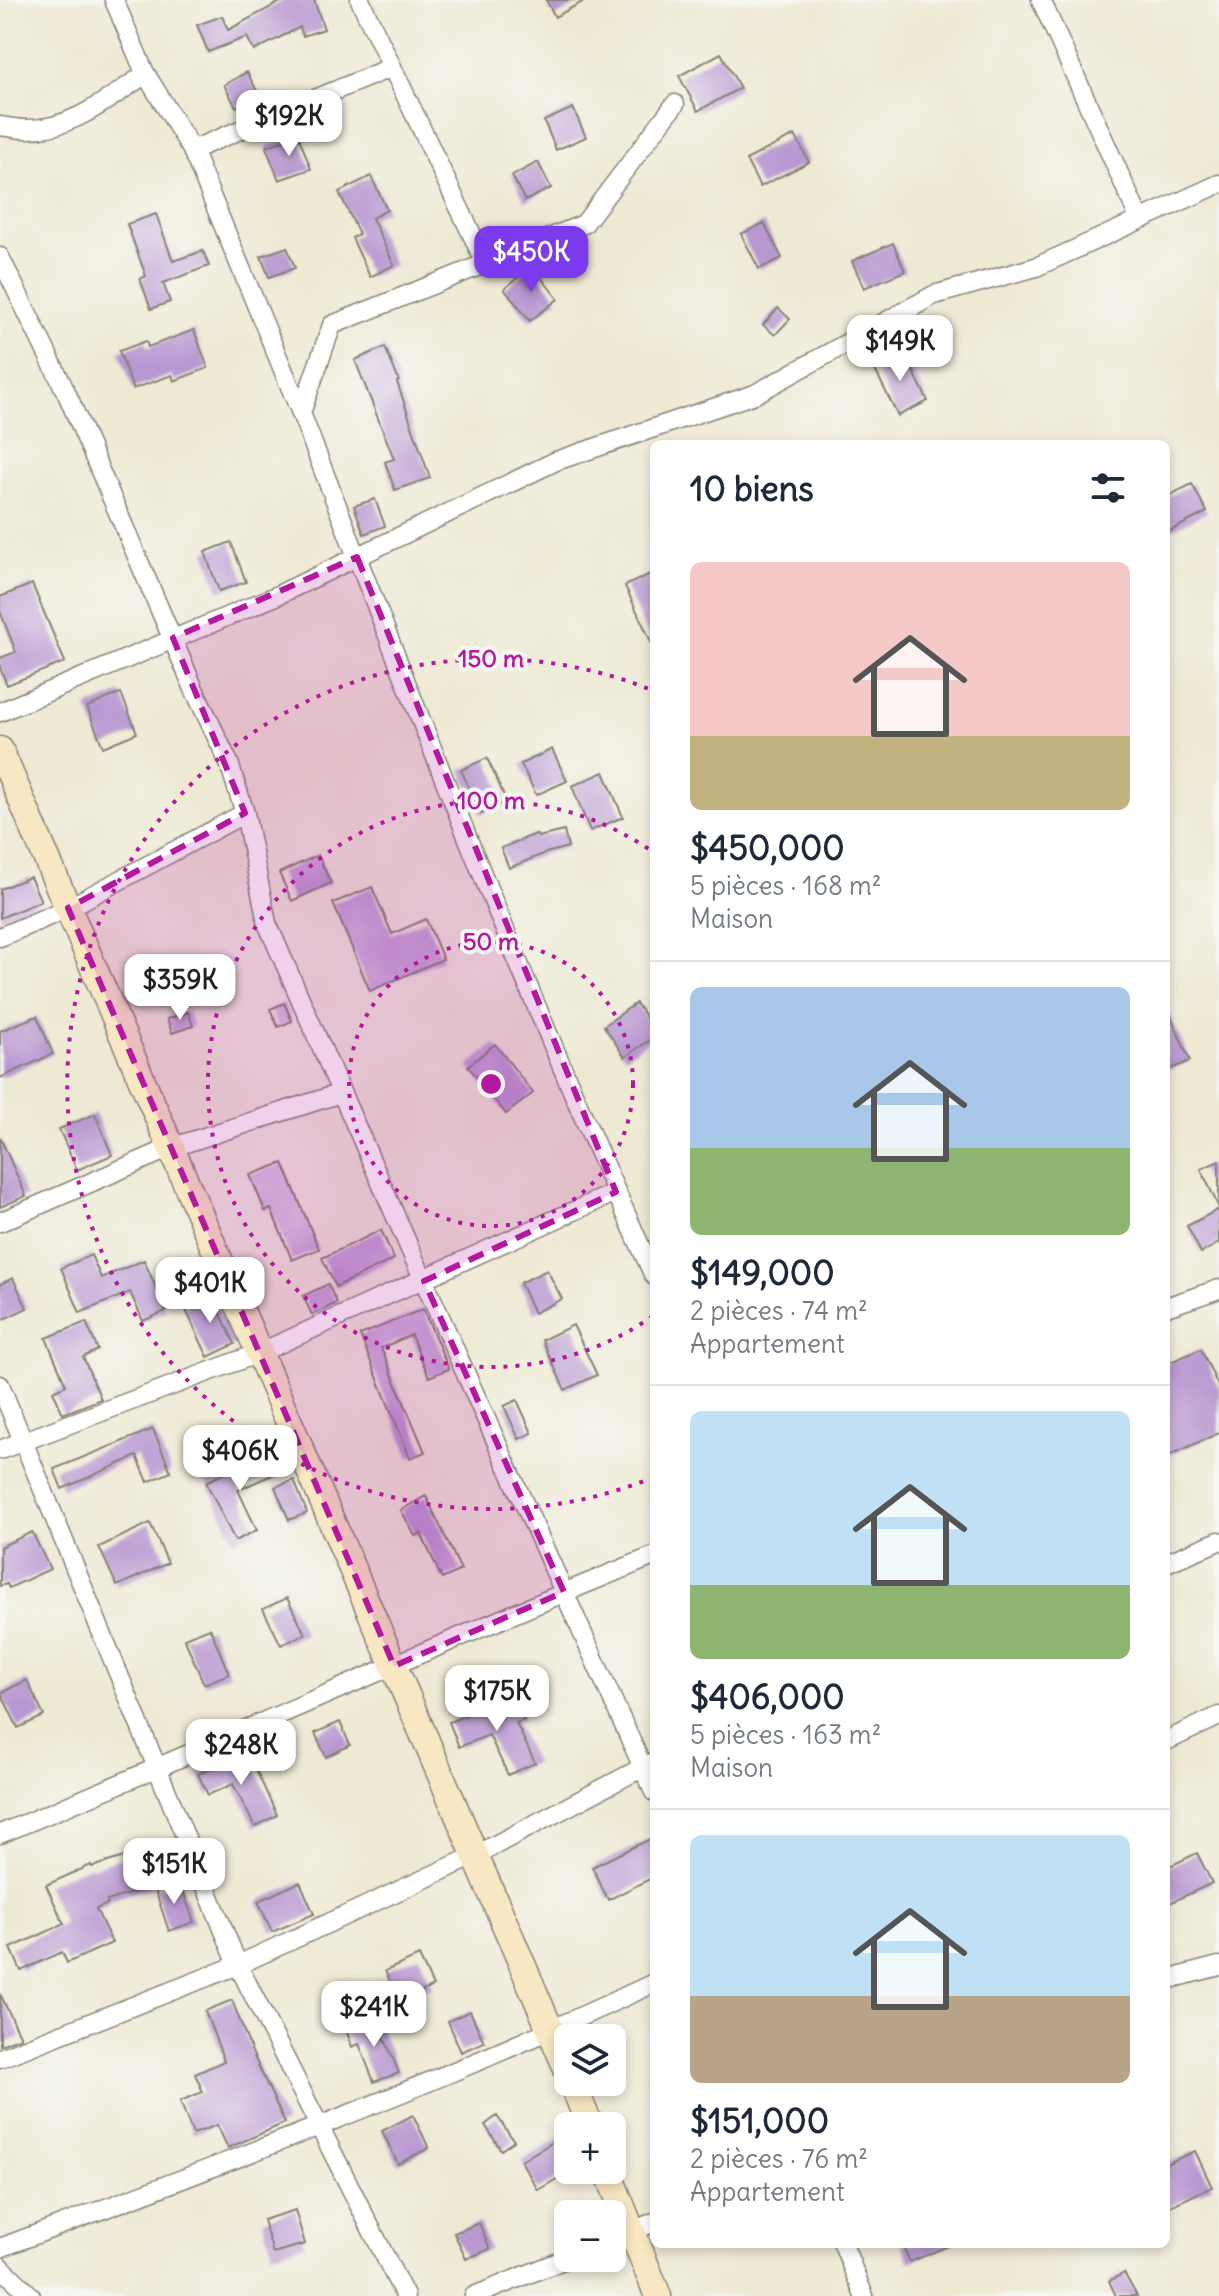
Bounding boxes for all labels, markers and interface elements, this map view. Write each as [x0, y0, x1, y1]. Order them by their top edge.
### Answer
pin: $192K [233, 90, 345, 158]
text: $192K [254, 99, 324, 132]
pin: $450K [475, 226, 587, 294]
text: $450K [492, 235, 570, 268]
pin: $149K [844, 315, 956, 383]
text: $149K [865, 324, 935, 357]
icon: filters [1086, 466, 1130, 510]
text: 10 biens [690, 467, 814, 510]
icon: home [838, 614, 982, 758]
text: 150 m [458, 643, 524, 673]
text: 100 m [457, 785, 525, 815]
text: $450,000 [690, 826, 845, 869]
text: 5 pièces · 168 m² [690, 869, 882, 902]
text: Maison [690, 902, 773, 935]
text: 50 m [463, 926, 519, 956]
pin: $359K [124, 954, 236, 1022]
text: $359K [142, 963, 218, 996]
icon: home [838, 1039, 982, 1183]
centre of rings [477, 1070, 505, 1098]
text: $149,000 [690, 1251, 835, 1294]
pin: $401K [154, 1257, 266, 1325]
text: $401K [174, 1266, 246, 1299]
text: 2 pièces · 74 m² [690, 1294, 868, 1327]
text: Appartement [690, 1327, 845, 1360]
pin: $406K [184, 1425, 296, 1493]
text: $406K [201, 1434, 279, 1467]
icon: home [838, 1463, 982, 1607]
pin: $175K [441, 1665, 553, 1733]
text: $175K [463, 1674, 531, 1707]
text: $406,000 [690, 1675, 845, 1718]
text: 5 pièces · 163 m² [690, 1718, 881, 1751]
pin: $248K [185, 1719, 297, 1787]
text: $248K [204, 1728, 278, 1761]
text: Maison [690, 1751, 773, 1784]
pin: $151K [118, 1838, 230, 1906]
text: $151K [141, 1847, 207, 1880]
icon: home [838, 1887, 982, 2031]
pin: $241K [318, 1981, 430, 2049]
text: $241K [339, 1990, 409, 2023]
map controls [554, 2024, 626, 2272]
button: layers [554, 2024, 626, 2096]
text: $151,000 [690, 2099, 829, 2142]
button: + [554, 2112, 626, 2184]
text: 2 pièces · 76 m² [690, 2142, 868, 2175]
text: Appartement [690, 2175, 845, 2208]
button: − [554, 2200, 626, 2272]

